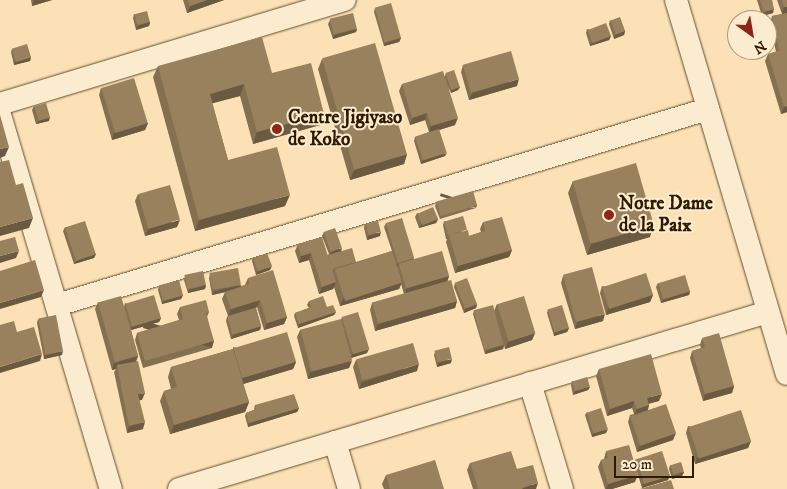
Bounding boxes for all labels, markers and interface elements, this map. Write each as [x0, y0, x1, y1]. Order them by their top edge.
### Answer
north arrow [727, 10, 777, 60]
text: N [750, 36, 769, 58]
place label: Centre Jigiyaso de Koko [288, 107, 402, 151]
marker: Centre Jigiyaso de Koko [270, 122, 284, 136]
place label: Notre Dame de la Paix [619, 193, 713, 237]
marker: Notre Dame de la Paix [603, 209, 615, 221]
scale bar [617, 446, 697, 478]
text: 20 m [622, 455, 652, 474]

